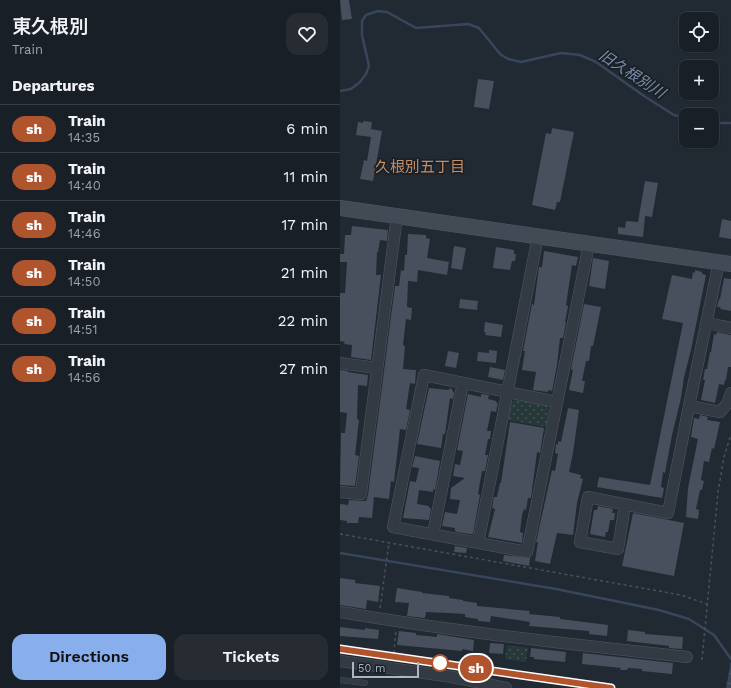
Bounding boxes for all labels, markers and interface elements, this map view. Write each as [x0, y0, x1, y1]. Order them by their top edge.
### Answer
map controls [679, 12, 719, 148]
button: locate [679, 12, 719, 52]
button: heart [286, 13, 328, 55]
text: 東久根別 [12, 15, 88, 38]
text: Train [12, 42, 43, 57]
water label: 旧久根別川 [596, 46, 670, 103]
button: + [679, 60, 719, 100]
text: Departures [12, 77, 95, 95]
button: − [679, 108, 719, 148]
text: Train [68, 112, 106, 130]
text: 6 min [286, 120, 328, 138]
text: sh [26, 121, 42, 137]
text: 14:35 [68, 130, 100, 145]
district label: 久根別五丁目 [375, 158, 465, 176]
text: Train [68, 160, 106, 178]
text: 11 min [284, 168, 328, 186]
text: sh [26, 169, 42, 185]
text: 14:40 [68, 178, 101, 193]
text: Train [68, 208, 106, 226]
text: 17 min [281, 216, 328, 234]
text: sh [26, 217, 42, 233]
text: 14:46 [68, 226, 101, 241]
text: Train [68, 256, 106, 274]
text: 21 min [281, 264, 328, 282]
text: sh [26, 265, 42, 281]
text: 14:50 [68, 274, 101, 289]
text: Train [68, 304, 106, 322]
text: 22 min [278, 312, 328, 330]
text: sh [26, 313, 42, 329]
text: 14:51 [68, 322, 98, 337]
text: Train [68, 352, 106, 370]
text: 27 min [279, 360, 328, 378]
text: sh [26, 361, 42, 377]
text: 14:56 [68, 370, 100, 385]
button: Directions [12, 634, 166, 680]
button: Tickets [174, 634, 328, 680]
unlabelled marker [431, 654, 449, 672]
line badge: sh [458, 655, 494, 681]
scale bar [352, 660, 419, 679]
text: sh [468, 660, 484, 676]
text: 50 m [358, 662, 385, 675]

